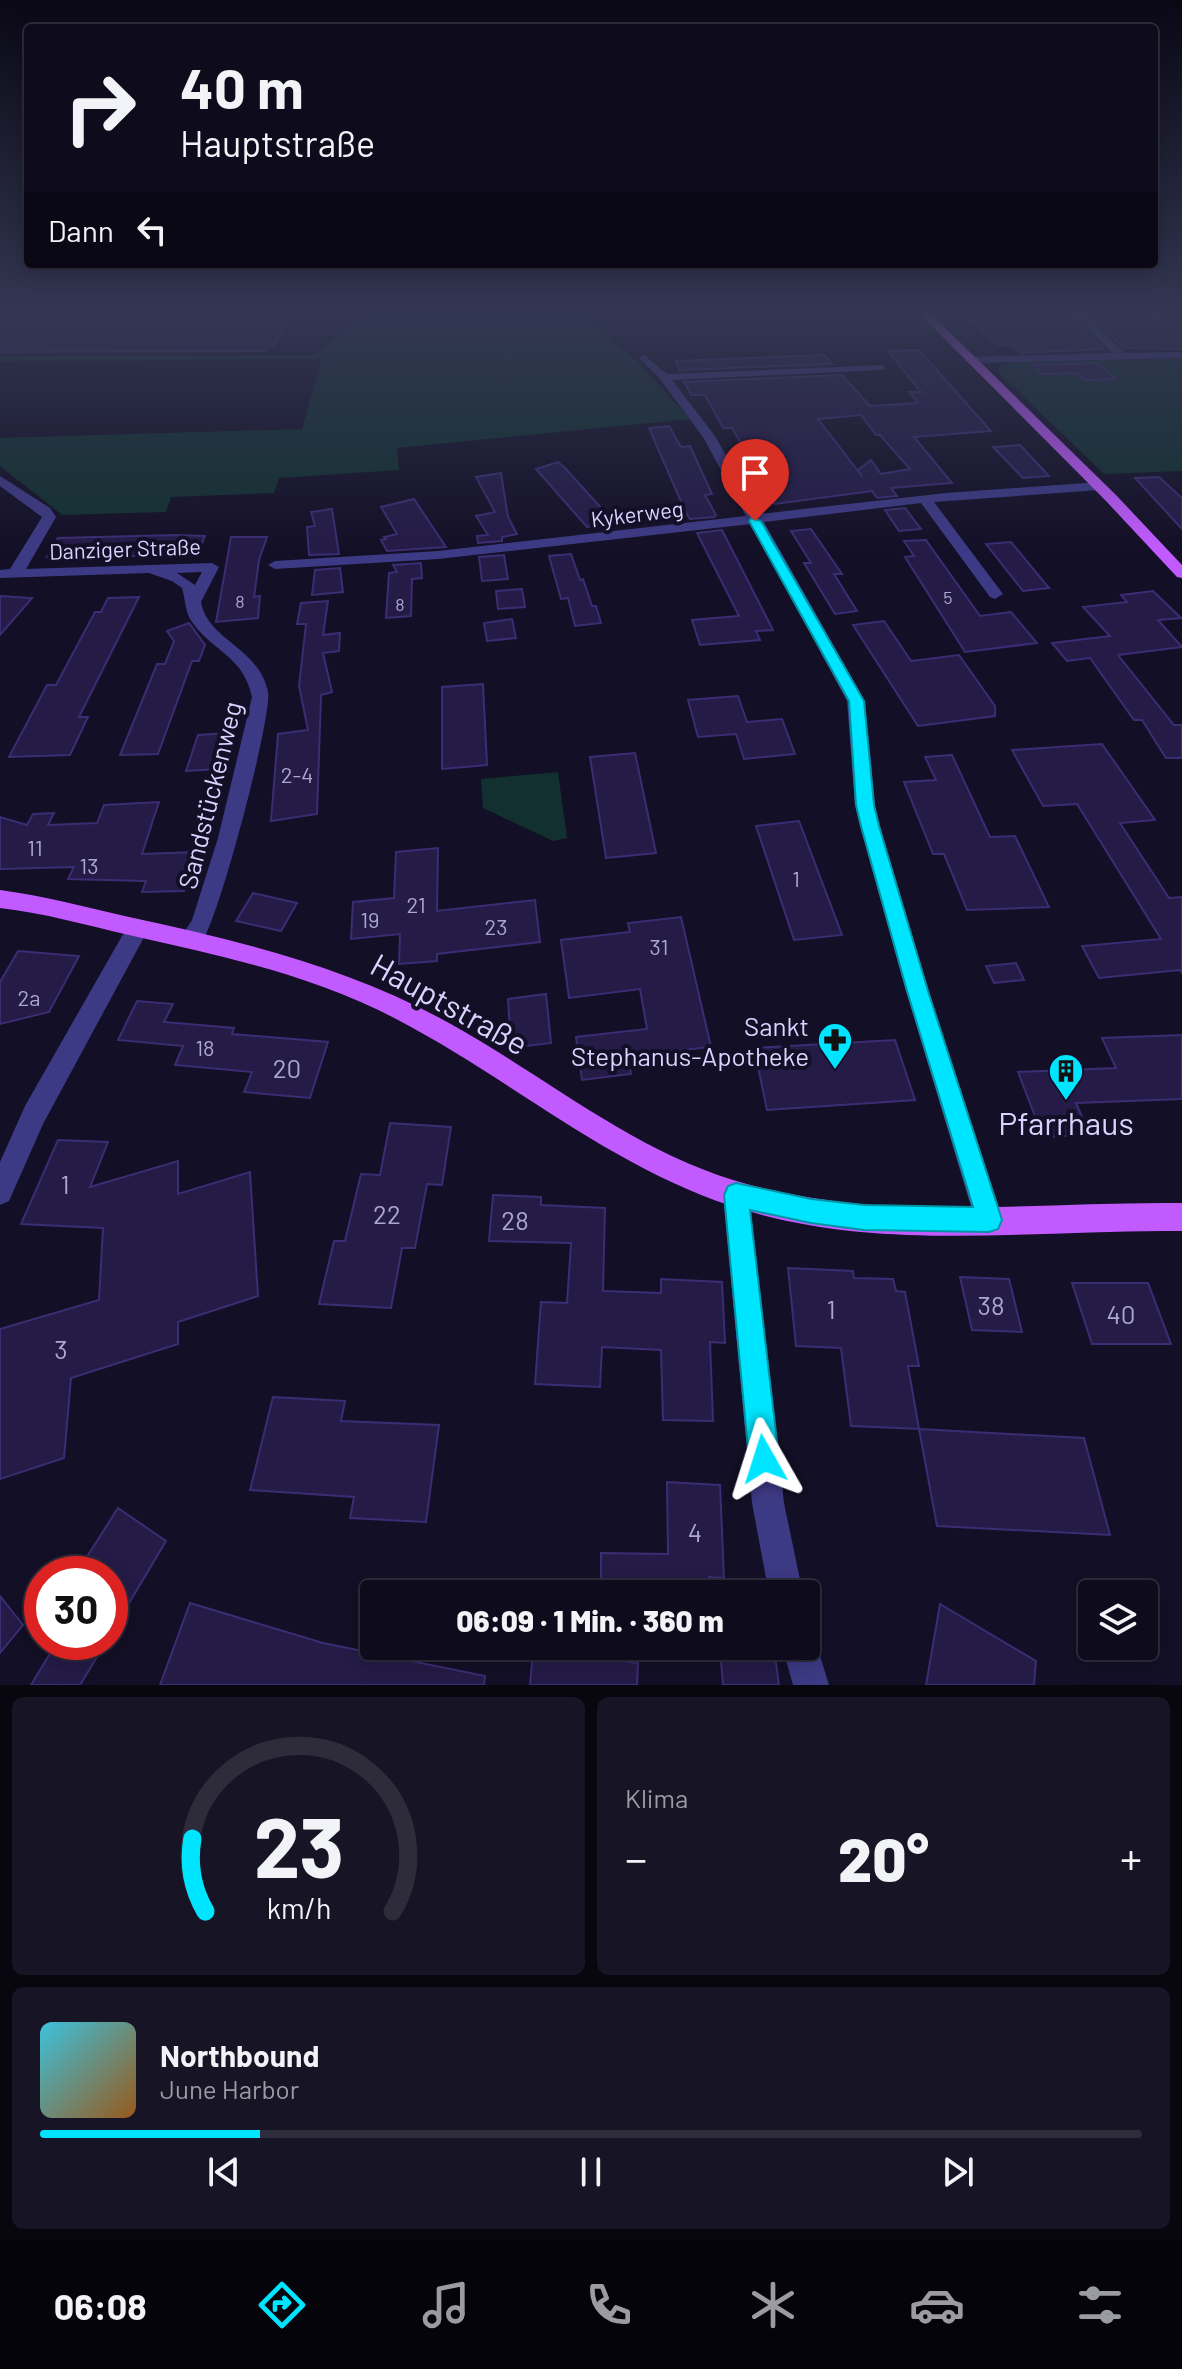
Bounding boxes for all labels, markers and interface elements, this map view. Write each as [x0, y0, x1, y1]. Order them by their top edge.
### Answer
text: 40 m [180, 53, 304, 120]
icon: right [48, 56, 152, 160]
text: Hauptstraße [180, 121, 375, 164]
icon: left [130, 208, 174, 252]
text: Dann [48, 212, 114, 248]
pin [721, 439, 789, 521]
icon: arrive [733, 451, 777, 495]
street label: Kykerweg [589, 494, 685, 532]
street label: Danziger Straße [49, 532, 201, 564]
house number: 5 [943, 586, 953, 608]
house number: 8 [235, 590, 245, 612]
house number: 8 [395, 593, 405, 615]
street label: Sandstückenweg [171, 698, 247, 892]
house number: 2-4 [281, 761, 313, 787]
house number: 11 [27, 834, 43, 860]
house number: 13 [79, 852, 99, 878]
house number: 1 [792, 865, 800, 891]
house number: 21 [406, 891, 426, 917]
house number: 19 [360, 906, 380, 932]
house number: 23 [485, 913, 508, 939]
house number: 31 [650, 933, 668, 959]
street label: Hauptstraße [365, 944, 535, 1062]
house number: 2a [17, 984, 41, 1010]
place label: Sankt Stephanus-Apotheke [571, 1010, 809, 1071]
pharmacy icon: Sankt Stephanus-Apotheke [816, 1021, 854, 1071]
house number: 18 [195, 1034, 215, 1060]
house number: 20 [273, 1052, 301, 1083]
building icon: Pfarrhaus [1047, 1052, 1085, 1102]
place label: Pfarrhaus [998, 1103, 1134, 1141]
house number: 1 [60, 1168, 70, 1199]
house number: 22 [373, 1198, 401, 1229]
house number: 28 [501, 1204, 529, 1235]
house number: 38 [978, 1289, 1004, 1320]
house number: 1 [826, 1293, 836, 1324]
house number: 40 [1106, 1298, 1136, 1329]
house number: 3 [54, 1333, 68, 1364]
position arrow [722, 1417, 806, 1501]
house number: 4 [688, 1516, 702, 1547]
speed limit sign: 30 [24, 1556, 128, 1660]
map controls [1078, 1580, 1158, 1660]
button: layers [1078, 1580, 1158, 1660]
text: 06:09 · 1 Min. · 360 m [456, 1602, 724, 1638]
text: Klima [625, 1782, 688, 1813]
text: 23 [253, 1795, 344, 1895]
text: 20° [838, 1822, 929, 1894]
text: − [625, 1831, 647, 1884]
text: + [1120, 1831, 1142, 1884]
text: km/h [266, 1890, 331, 1925]
text: Northbound [160, 2037, 319, 2073]
text: June Harbor [160, 2073, 299, 2104]
icon: previous [202, 2150, 246, 2194]
icon: pause [569, 2150, 613, 2194]
icon: next [936, 2150, 980, 2194]
icon: directions [254, 2277, 310, 2333]
icon: music [418, 2277, 474, 2333]
icon: phone [581, 2277, 637, 2333]
icon: climate [745, 2277, 801, 2333]
icon: car [909, 2277, 965, 2333]
icon: filters [1072, 2277, 1128, 2333]
text: 06:08 [54, 2284, 147, 2327]

